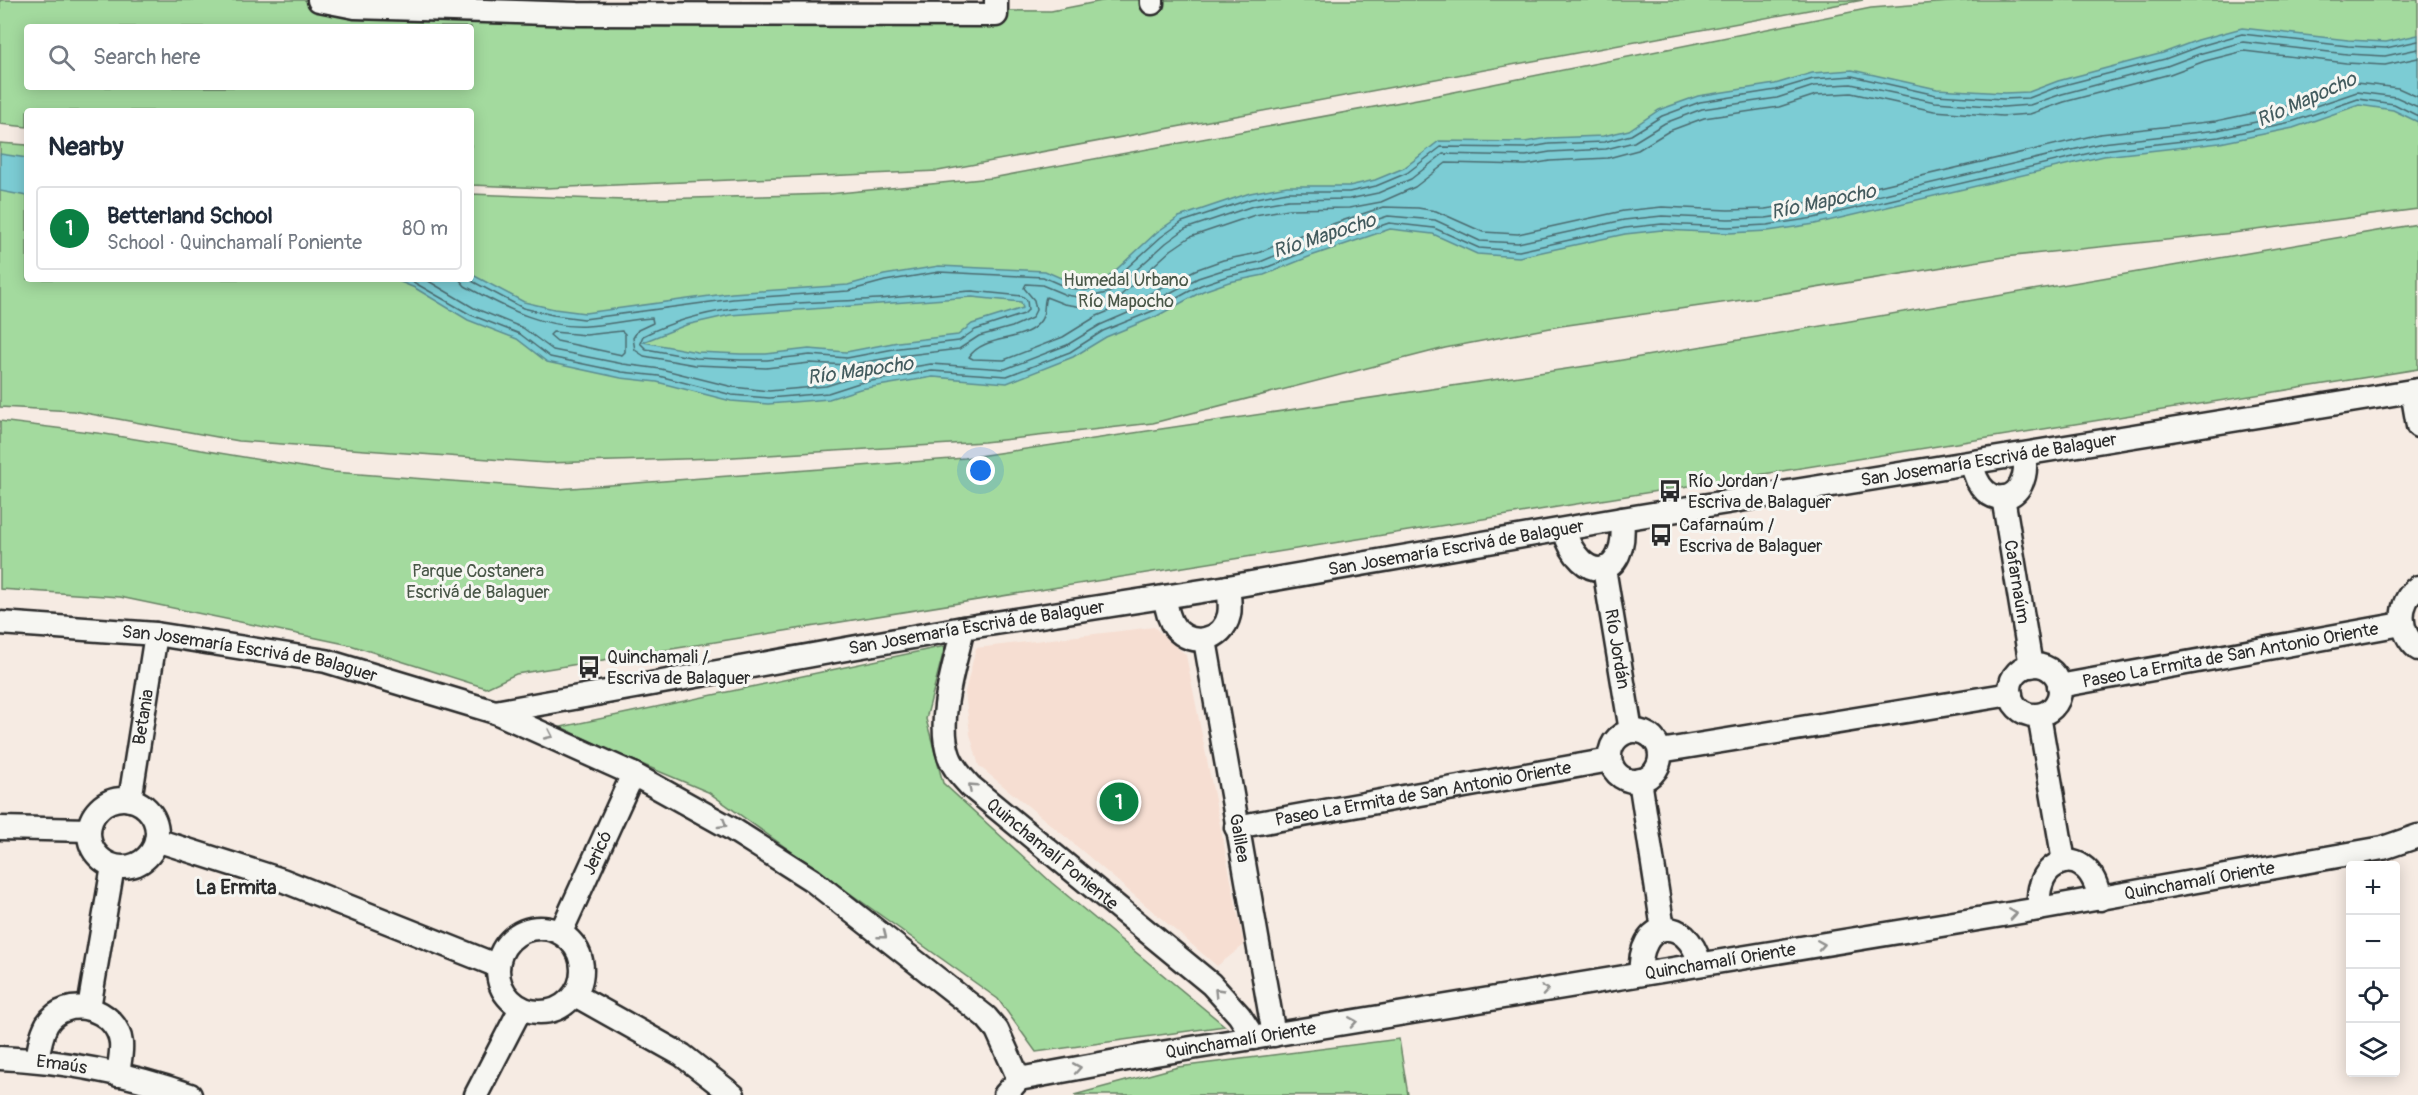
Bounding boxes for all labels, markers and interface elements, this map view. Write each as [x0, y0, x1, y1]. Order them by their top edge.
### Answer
search box [24, 24, 474, 90]
icon: search [45, 41, 78, 74]
text: Search here [93, 43, 200, 71]
water label: Río Mapocho [2253, 66, 2361, 133]
text: Nearby [48, 131, 124, 163]
water label: Río Mapocho [1768, 178, 1879, 225]
text: Betterland School [107, 202, 273, 230]
water label: Río Mapocho [1270, 207, 1380, 264]
text: 1 [66, 216, 73, 241]
text: 80 m [402, 216, 448, 241]
text: School · Quinchamalí Poniente [107, 230, 362, 255]
park label: Humedal Urbano Río Mapocho [1063, 269, 1189, 313]
water label: Río Mapocho [806, 351, 916, 390]
street label: San Josemaría Escrivá de Balaguer [1859, 428, 2119, 492]
your location [966, 456, 995, 485]
place label: Río Jordan / Escriva de Balaguer [1688, 470, 1832, 514]
bus stop icon: Río Jordan / Escriva de Balaguer [1657, 478, 1683, 504]
place label: Cafarnaúm / Escriva de Balaguer [1679, 514, 1823, 558]
street label: San Josemaría Escrivá de Balaguer [1326, 515, 1586, 582]
bus stop icon: Cafarnaúm / Escriva de Balaguer [1648, 522, 1674, 548]
street label: Cafarnaúm [1998, 538, 2035, 626]
park label: Parque Costanera Escrivá de Balaguer [406, 560, 550, 604]
street label: San Josemaría Escrivá de Balaguer [847, 595, 1107, 660]
street label: Río Jordán [1599, 607, 1635, 691]
street label: Paseo La Ermita de San Antonio Oriente [2080, 617, 2380, 694]
street label: San Josemaría Escrivá de Balaguer [121, 621, 381, 688]
place label: Quinchamali / Escriva de Balaguer [607, 646, 751, 690]
bus stop icon: Quinchamali / Escriva de Balaguer [576, 654, 602, 680]
street label: Betania [128, 688, 159, 747]
one-way arrow [543, 728, 554, 740]
street label: Paseo La Ermita de San Antonio Oriente [1273, 756, 1573, 832]
pin: 1 [1100, 780, 1138, 824]
one-way arrow [968, 783, 978, 794]
street label: Quinchamalí Poniente [981, 793, 1123, 915]
street label: Galilea [1224, 812, 1255, 864]
one-way arrow [717, 816, 727, 828]
street label: Jericó [577, 827, 618, 879]
street label: Quinchamalí Oriente [2122, 856, 2277, 906]
map controls [2346, 861, 2400, 1077]
button: + [2346, 861, 2400, 915]
district label: La Ermita [195, 875, 277, 900]
one-way arrow [2008, 908, 2018, 920]
button: − [2346, 915, 2400, 969]
one-way arrow [876, 927, 887, 938]
street label: Quinchamalí Oriente [1643, 938, 1798, 986]
one-way arrow [1816, 939, 1825, 951]
button: locate [2346, 969, 2400, 1023]
one-way arrow [1541, 984, 1550, 996]
one-way arrow [1214, 989, 1225, 999]
one-way arrow [1348, 1016, 1358, 1028]
street label: Quinchamalí Oriente [1163, 1017, 1318, 1064]
button: layers [2346, 1023, 2400, 1077]
street label: Emaús [35, 1050, 89, 1080]
one-way arrow [1071, 1062, 1081, 1075]

